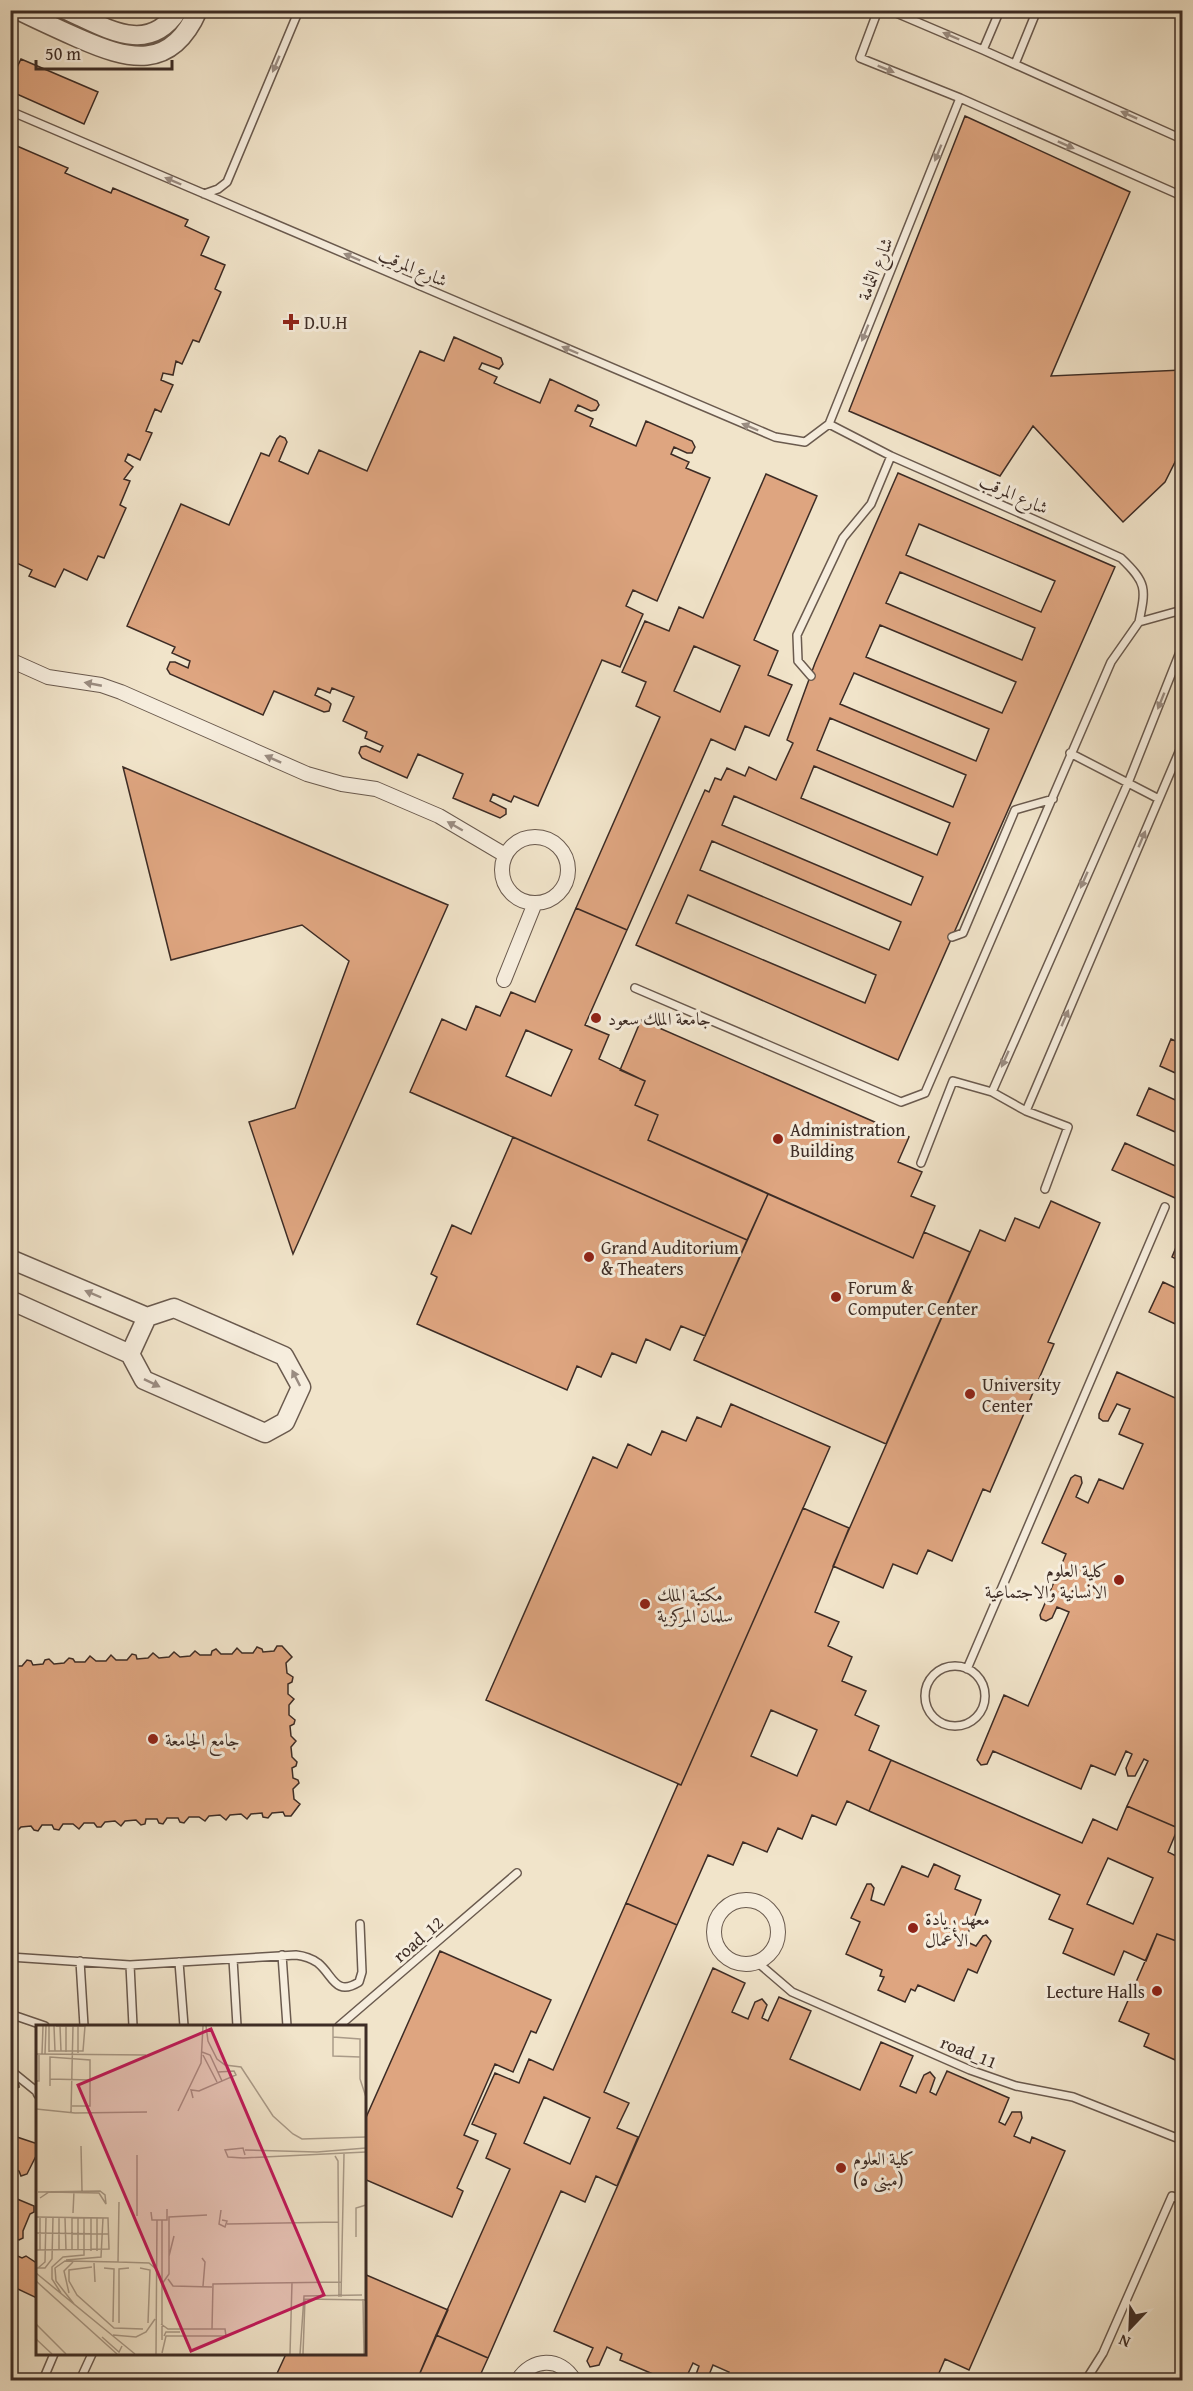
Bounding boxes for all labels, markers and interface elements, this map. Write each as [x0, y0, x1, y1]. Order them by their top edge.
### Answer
one-way arrow [941, 31, 959, 41]
scale bar [36, 33, 172, 71]
text: 50 m [45, 40, 81, 67]
one-way arrow [271, 56, 281, 74]
one-way arrow [878, 64, 896, 74]
one-way arrow [1120, 110, 1138, 120]
one-way arrow [1057, 140, 1075, 150]
one-way arrow [933, 144, 943, 162]
one-way arrow [164, 175, 182, 185]
street label: شارع الثمامة [850, 233, 902, 305]
street label: شارع المرقب [373, 240, 452, 296]
one-way arrow [343, 252, 361, 262]
place label: D.U.H [304, 309, 348, 336]
marker: D.U.H [282, 313, 300, 331]
one-way arrow [860, 325, 870, 343]
one-way arrow [561, 345, 579, 355]
one-way arrow [740, 422, 758, 432]
street label: شارع المرقب [974, 467, 1053, 523]
one-way arrow [83, 679, 102, 688]
one-way arrow [1156, 692, 1165, 710]
one-way arrow [264, 754, 281, 763]
one-way arrow [446, 821, 463, 831]
one-way arrow [1138, 830, 1147, 848]
one-way arrow [1080, 872, 1089, 889]
place label: جامعة الملك سعود [608, 1005, 711, 1032]
one-way arrow [1060, 1009, 1070, 1027]
marker: جامعة الملك سعود [589, 1011, 603, 1025]
one-way arrow [1001, 1050, 1010, 1067]
place label: Administration Building [790, 1116, 905, 1164]
marker: Administration Building [771, 1132, 785, 1146]
place label: Grand Auditorium & Theaters [601, 1234, 739, 1282]
marker: Grand Auditorium & Theaters [582, 1250, 596, 1264]
place label: Forum & Computer Center [848, 1274, 978, 1322]
one-way arrow [83, 1289, 101, 1299]
marker: Forum & Computer Center [829, 1290, 843, 1304]
one-way arrow [291, 1369, 301, 1387]
place label: University Center [982, 1371, 1061, 1419]
one-way arrow [144, 1379, 161, 1388]
marker: University Center [963, 1387, 977, 1401]
place label: كلية العلوم الانسانية والاجتماعية [985, 1557, 1107, 1605]
marker: كلية العلوم الانسانية والاجتماعية [1112, 1573, 1126, 1587]
place label: مكتبة الملك سلمان المركزية [657, 1581, 733, 1629]
marker: مكتبة الملك سلمان المركزية [638, 1597, 652, 1611]
place label: جامع الجامعة [165, 1726, 240, 1756]
marker: جامع الجامعة [146, 1732, 160, 1746]
place label: معهد ريادة الأعمال [925, 1905, 990, 1953]
street label: road_12 [387, 1910, 449, 1968]
marker: معهد ريادة الأعمال [906, 1921, 920, 1935]
place label: Lecture Halls [1046, 1978, 1145, 2005]
marker: Lecture Halls [1150, 1984, 1164, 1998]
inset map [36, 2025, 366, 2355]
street label: road_11 [937, 2028, 1001, 2076]
place label: كلية العلوم (مبنى ٥) [853, 2145, 914, 2193]
marker: كلية العلوم (مبنى ٥) [834, 2161, 848, 2175]
north arrow [1100, 2298, 1160, 2358]
text: N [1114, 2329, 1134, 2355]

